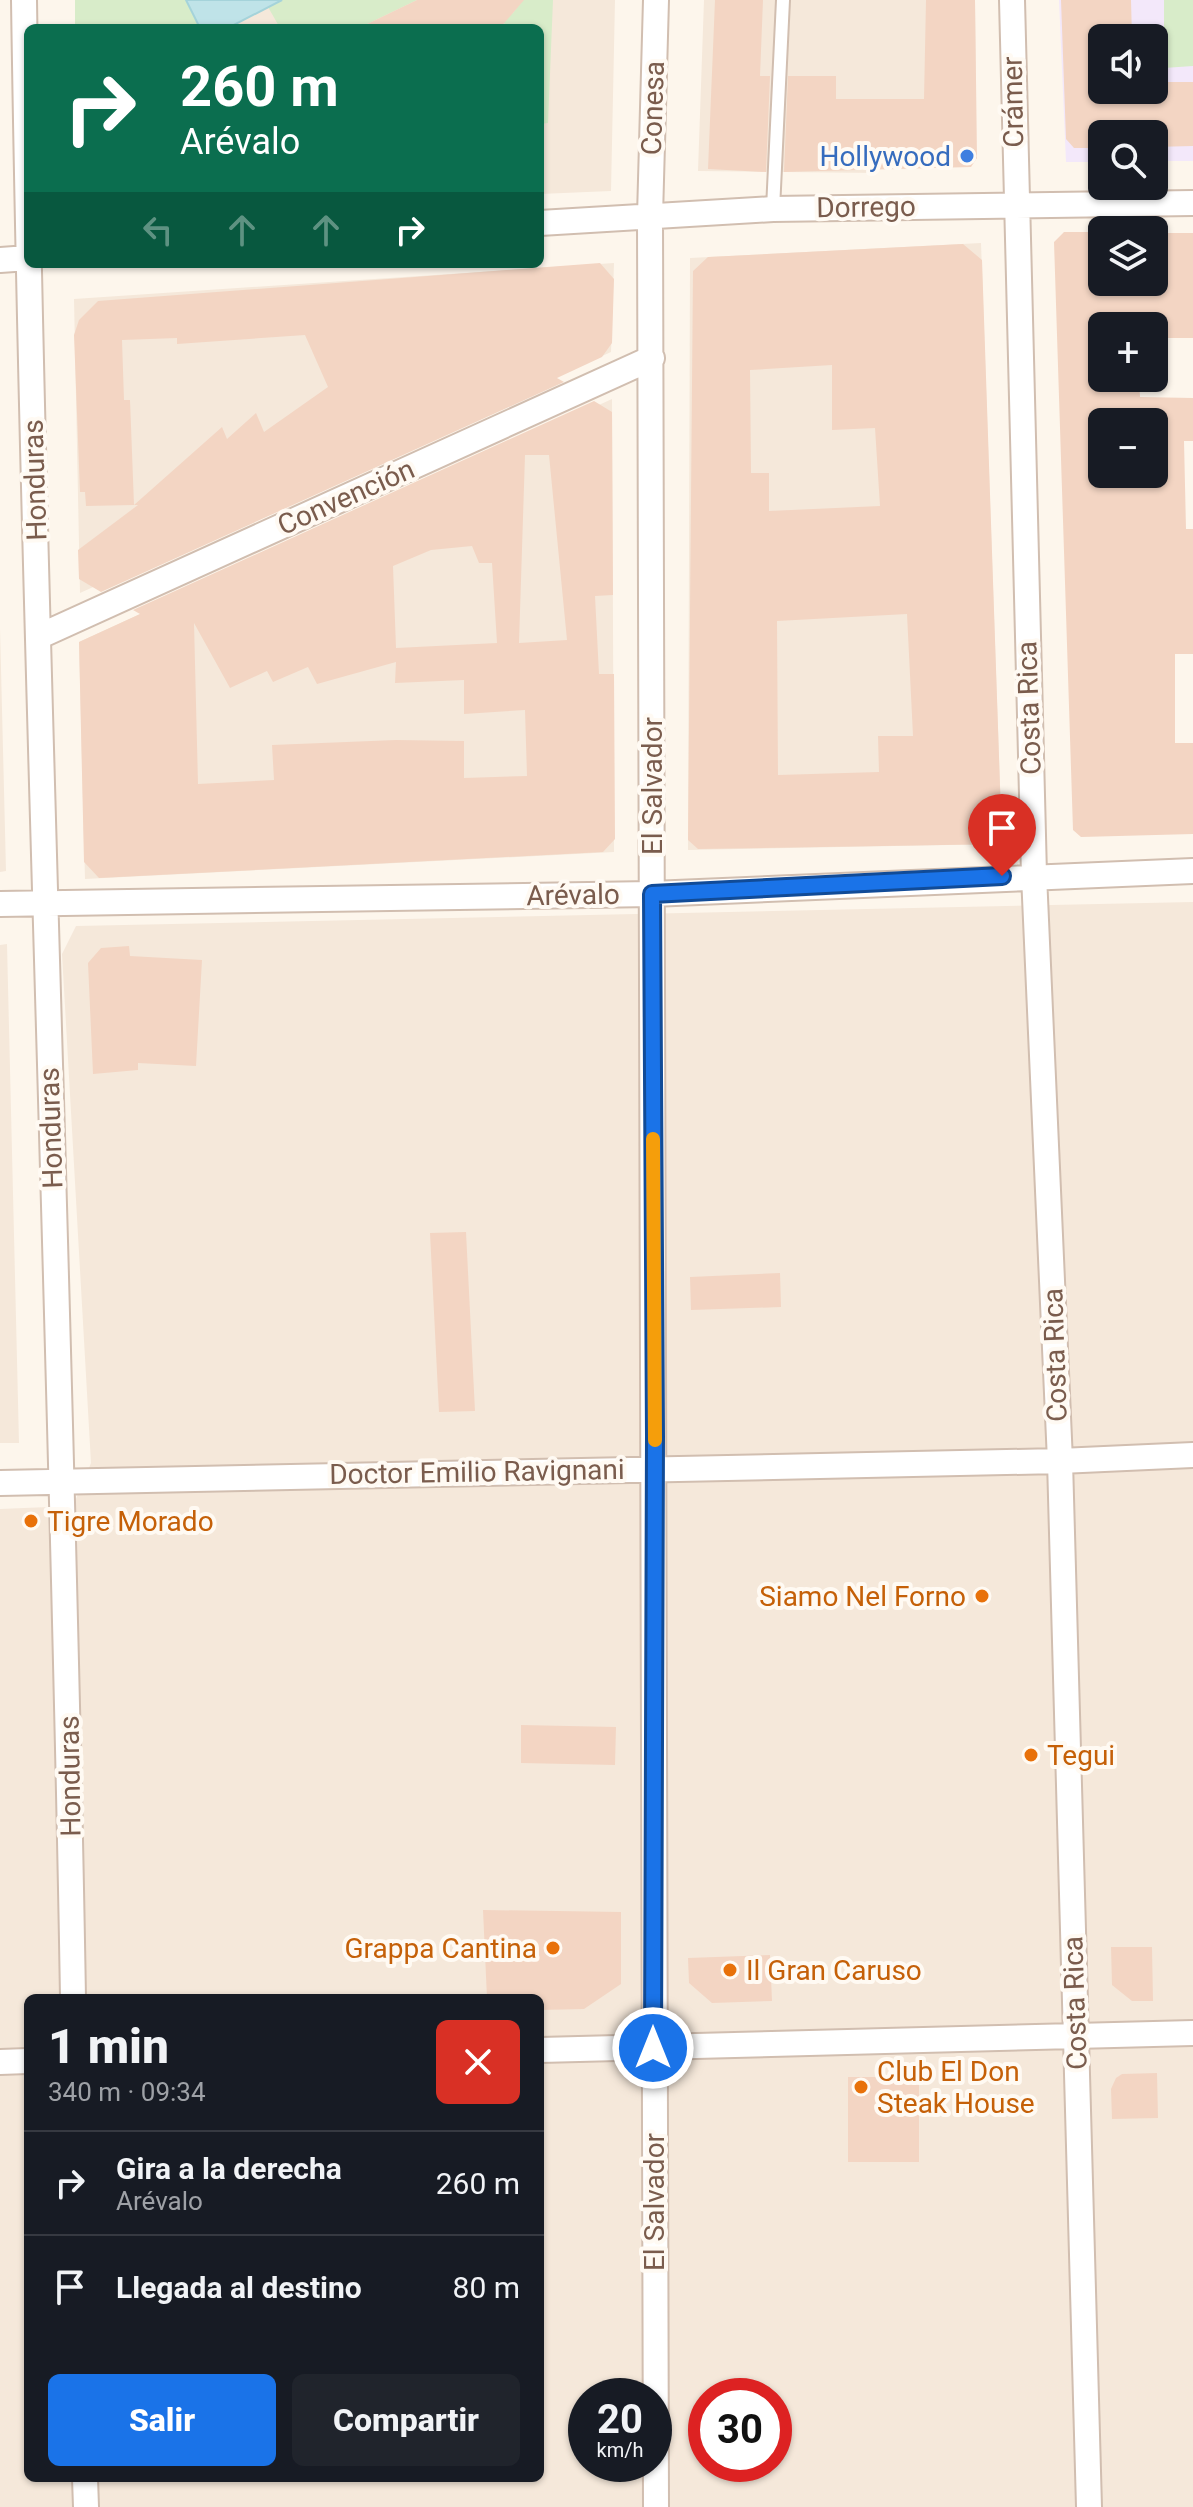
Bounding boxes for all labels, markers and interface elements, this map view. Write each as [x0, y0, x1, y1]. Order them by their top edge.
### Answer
map controls [1088, 24, 1168, 488]
button: sound [1088, 24, 1168, 104]
text: 260 m [180, 54, 339, 120]
icon: right [48, 56, 152, 160]
street label: Crámer [996, 56, 1030, 148]
street label: Conesa [635, 60, 671, 156]
button: search [1088, 120, 1168, 200]
text: Arévalo [180, 121, 300, 163]
place label: Hollywood [819, 140, 951, 173]
marker: Hollywood [958, 147, 976, 165]
street label: Dorrego [816, 190, 916, 224]
icon: left [136, 208, 180, 252]
icon: ahead [220, 208, 264, 252]
icon: ahead [304, 208, 348, 252]
icon: right [388, 208, 432, 252]
button: layers [1088, 216, 1168, 296]
button: + [1088, 312, 1168, 392]
button: − [1088, 408, 1168, 488]
street label: Honduras [16, 419, 54, 541]
street label: Convención [272, 452, 420, 542]
street label: Costa Rica [1010, 640, 1048, 776]
street label: El Salvador [636, 716, 669, 855]
pin [968, 794, 1036, 876]
icon: arrive [980, 806, 1024, 850]
street label: Arévalo [526, 878, 620, 912]
street label: Honduras [32, 1067, 70, 1189]
street label: Costa Rica [1036, 1287, 1074, 1423]
street label: Doctor Emilio Ravignani [329, 1453, 625, 1491]
place label: Tigre Morado [47, 1505, 214, 1538]
marker: Tigre Morado [22, 1512, 40, 1530]
place label: Siamo Nel Forno [759, 1580, 966, 1613]
marker: Siamo Nel Forno [973, 1587, 991, 1605]
street label: Honduras [52, 1715, 88, 1837]
place label: Tegui [1047, 1739, 1115, 1772]
marker: Tegui [1022, 1746, 1040, 1764]
place label: Grappa Cantina [345, 1932, 537, 1965]
street label: Costa Rica [1056, 1935, 1094, 2071]
marker: Grappa Cantina [544, 1939, 562, 1957]
place label: Il Gran Caruso [746, 1954, 922, 1987]
marker: Il Gran Caruso [721, 1961, 739, 1979]
position arrow [611, 2006, 695, 2090]
text: 1 min [48, 2018, 169, 2075]
button: close [436, 2020, 520, 2104]
place label: Club El Don Steak House [877, 2055, 1035, 2120]
text: 340 m · 09:34 [48, 2077, 206, 2107]
marker: Club El Don Steak House [852, 2078, 870, 2096]
street label: El Salvador [638, 2132, 671, 2271]
text: Gira a la derecha [116, 2151, 342, 2186]
icon: right [48, 2161, 92, 2205]
text: 260 m [436, 2166, 520, 2201]
text: Arévalo [116, 2186, 203, 2216]
icon: arrive [48, 2265, 92, 2309]
text: Llegada al destino [116, 2270, 362, 2305]
text: 80 m [453, 2270, 520, 2305]
button: Salir [48, 2374, 276, 2466]
button: Compartir [292, 2374, 520, 2466]
speed limit sign: 30 [688, 2378, 792, 2482]
text: 20 [597, 2396, 643, 2443]
text: km/h [597, 2438, 643, 2462]

